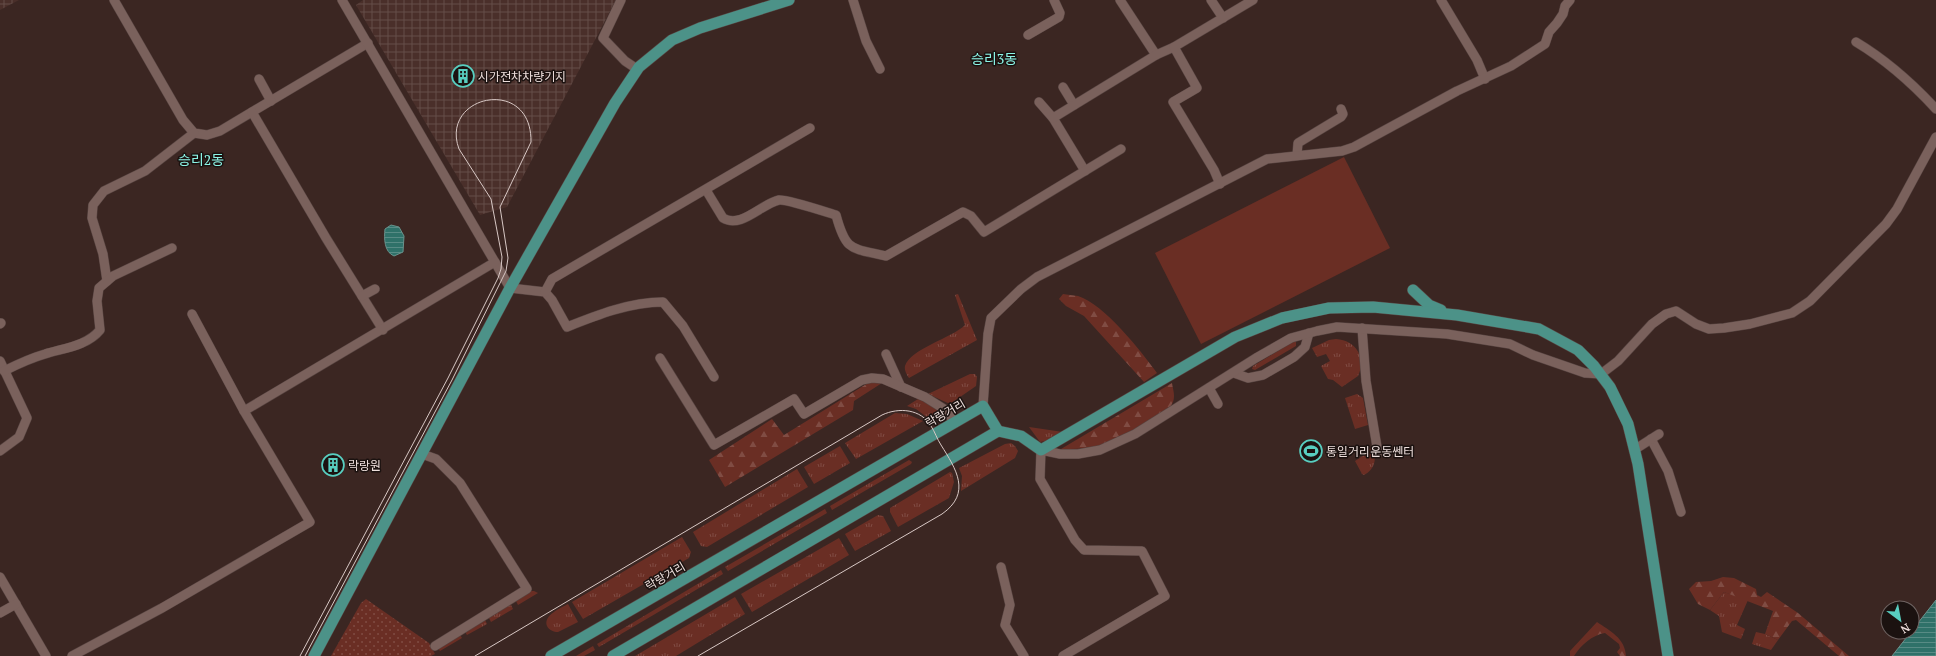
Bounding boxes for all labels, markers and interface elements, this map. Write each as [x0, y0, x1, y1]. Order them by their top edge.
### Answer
district label: 승리3동 [971, 49, 1017, 68]
building icon: 시가전차차량기지 [450, 63, 476, 89]
place label: 시가전차차량기지 [478, 69, 566, 84]
district label: 승리2동 [178, 150, 224, 169]
street label: 락랑거리 [922, 395, 968, 431]
sports icon: 통일거리운동쎈터 [1298, 438, 1324, 464]
place label: 통일거리운동쎈터 [1326, 444, 1414, 459]
building icon: 락랑원 [320, 452, 346, 478]
place label: 락랑원 [348, 458, 381, 473]
street label: 락랑거리 [642, 558, 688, 594]
north arrow [1880, 600, 1920, 640]
text: N [1897, 620, 1913, 637]

